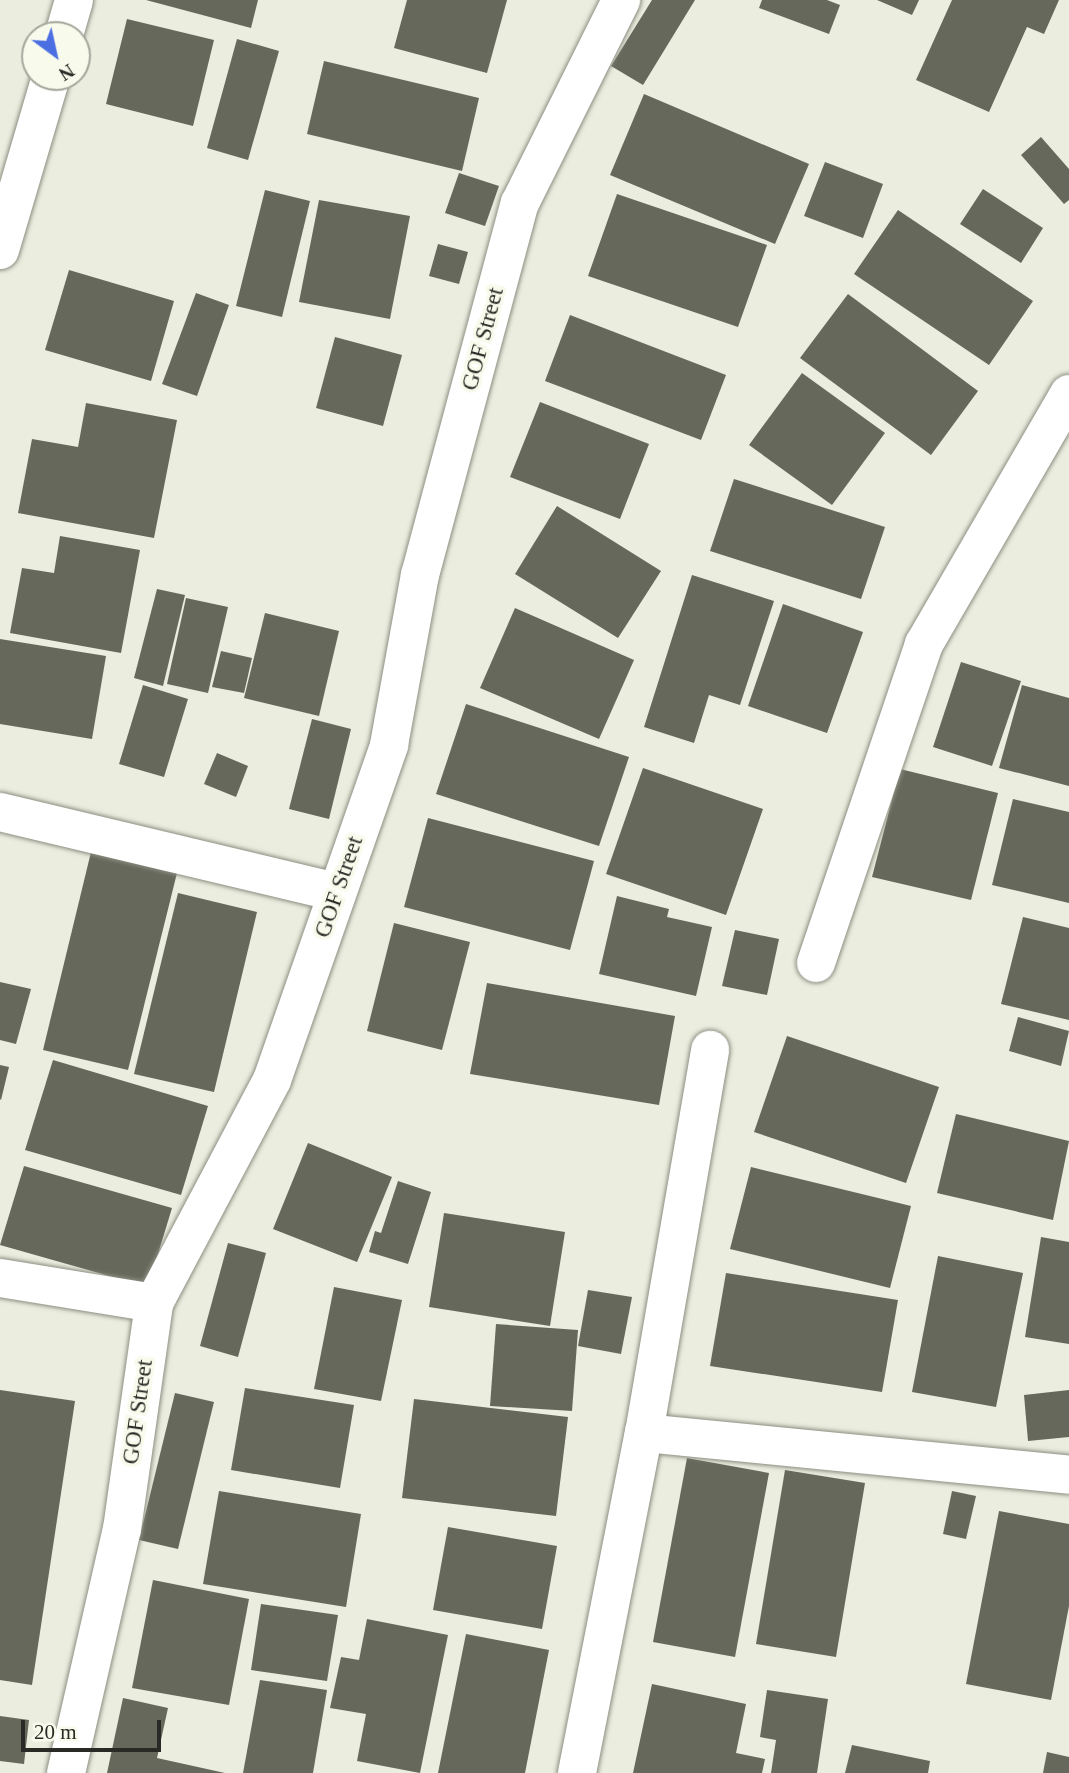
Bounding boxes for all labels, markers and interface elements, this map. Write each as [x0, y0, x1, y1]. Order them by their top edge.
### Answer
north arrow [21, 21, 91, 91]
text: N [55, 60, 78, 85]
street label: GOF Street [456, 285, 510, 393]
street label: GOF Street [309, 833, 369, 941]
street label: GOF Street [117, 1358, 159, 1466]
scale bar [24, 1706, 164, 1750]
text: 20 m [34, 1720, 77, 1744]

